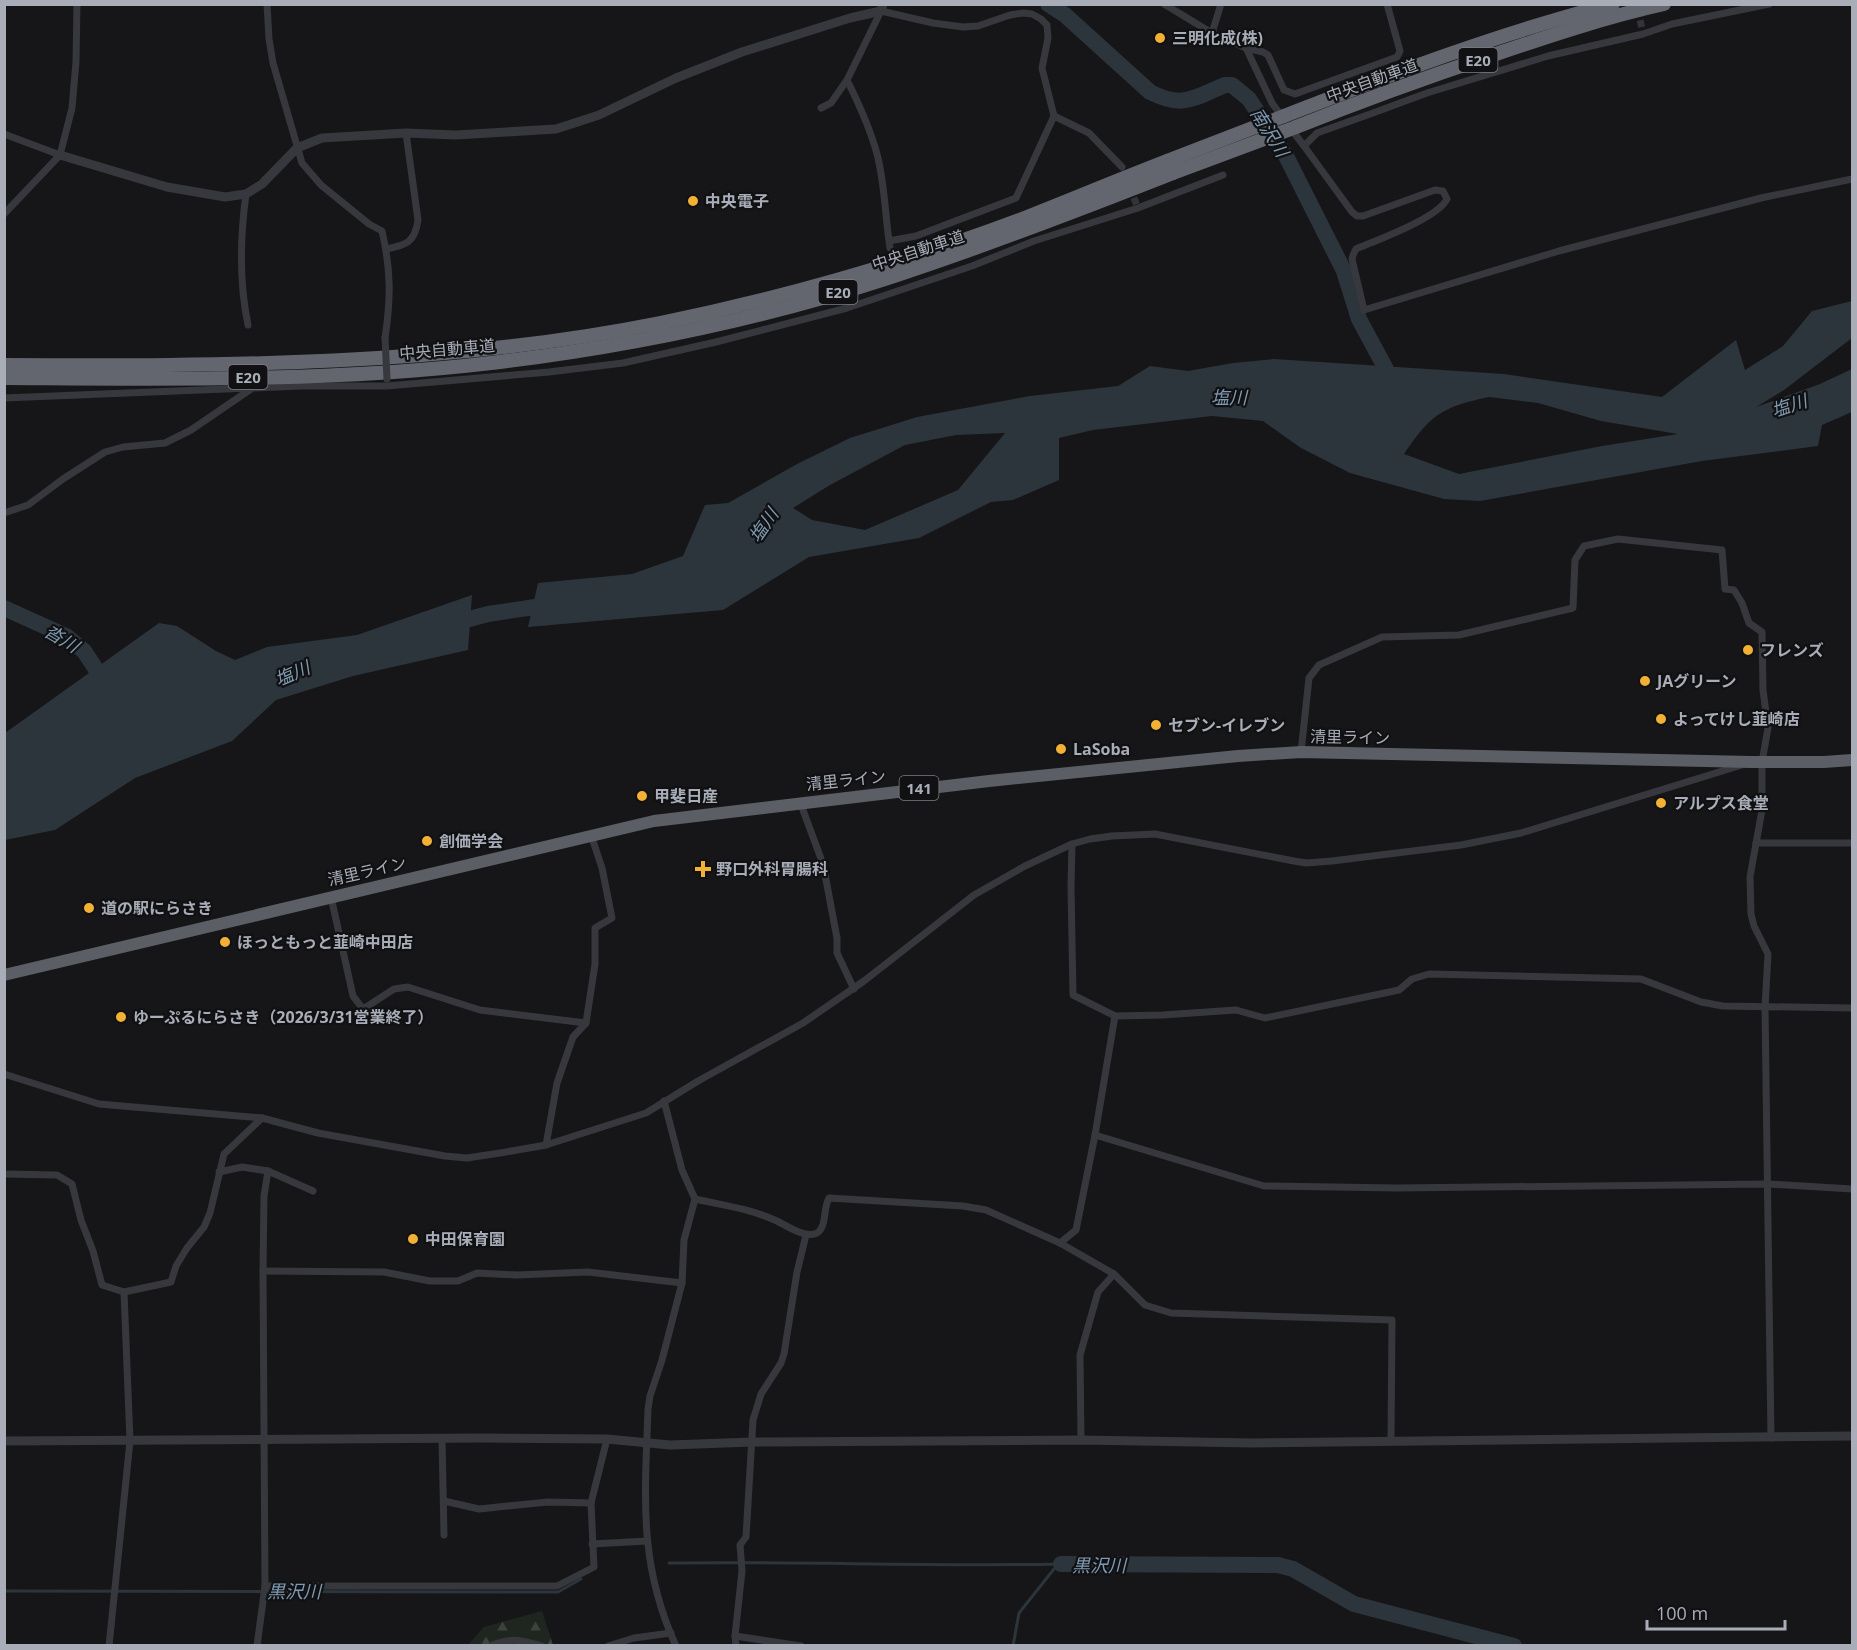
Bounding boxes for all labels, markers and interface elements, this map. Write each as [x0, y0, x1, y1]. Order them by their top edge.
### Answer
place label: 三明化成(株) [1172, 27, 1263, 49]
marker: 三明化成(株) [1153, 31, 1167, 45]
road number: E20 [1458, 48, 1498, 72]
street label: 中央自動車道 [1323, 53, 1421, 107]
water label: 南沢川 [1246, 103, 1296, 163]
place label: 中央電子 [705, 190, 769, 212]
marker: 中央電子 [686, 194, 700, 208]
street label: 中央自動車道 [869, 225, 967, 275]
road number: E20 [818, 280, 858, 304]
street label: 中央自動車道 [398, 334, 496, 364]
road number: E20 [228, 365, 268, 389]
water label: 塩川 [1211, 385, 1249, 409]
water label: 塩川 [1768, 387, 1812, 422]
water label: 塩川 [743, 502, 784, 547]
water label: 沓川 [40, 618, 85, 659]
place label: フレンズ [1760, 639, 1824, 661]
marker: フレンズ [1741, 643, 1755, 657]
water label: 塩川 [271, 654, 315, 691]
place label: JAグリーン [1655, 670, 1737, 692]
marker: JAグリーン [1638, 674, 1652, 688]
place label: よってけし韮崎店 [1673, 708, 1800, 730]
marker: よってけし韮崎店 [1654, 712, 1668, 726]
place label: セブン-イレブン [1168, 714, 1285, 736]
marker: セブン-イレブン [1149, 718, 1163, 732]
street label: 清里ライン [1310, 725, 1390, 749]
place label: LaSoba [1073, 738, 1130, 760]
marker: LaSoba [1054, 742, 1068, 756]
street label: 清里ライン [805, 765, 887, 795]
road number: 141 [900, 776, 938, 800]
place label: 甲斐日産 [654, 785, 718, 807]
marker: 甲斐日産 [635, 789, 649, 803]
place label: アルプス食堂 [1673, 792, 1769, 814]
marker: アルプス食堂 [1654, 796, 1668, 810]
place label: 創価学会 [439, 830, 503, 852]
marker: 創価学会 [420, 834, 434, 848]
street label: 清里ライン [326, 851, 408, 891]
place label: 野口外科胃腸科 [716, 858, 828, 880]
marker: 野口外科胃腸科 [694, 860, 712, 878]
place label: 道の駅にらさき [101, 897, 213, 919]
marker: 道の駅にらさき [82, 901, 96, 915]
place label: ほっともっと韮崎中田店 [237, 931, 413, 953]
marker: ほっともっと韮崎中田店 [218, 935, 232, 949]
place label: ゆーぷるにらさき（2026/3/31営業終了） [133, 1006, 434, 1028]
marker: ゆーぷるにらさき（2026/3/31営業終了） [114, 1010, 128, 1024]
place label: 中田保育園 [425, 1228, 505, 1250]
marker: 中田保育園 [406, 1232, 420, 1246]
water label: 黒沢川 [1072, 1553, 1128, 1577]
water label: 黒沢川 [267, 1579, 323, 1603]
scale bar [1647, 1593, 1785, 1631]
text: 100 m [1656, 1601, 1708, 1625]

